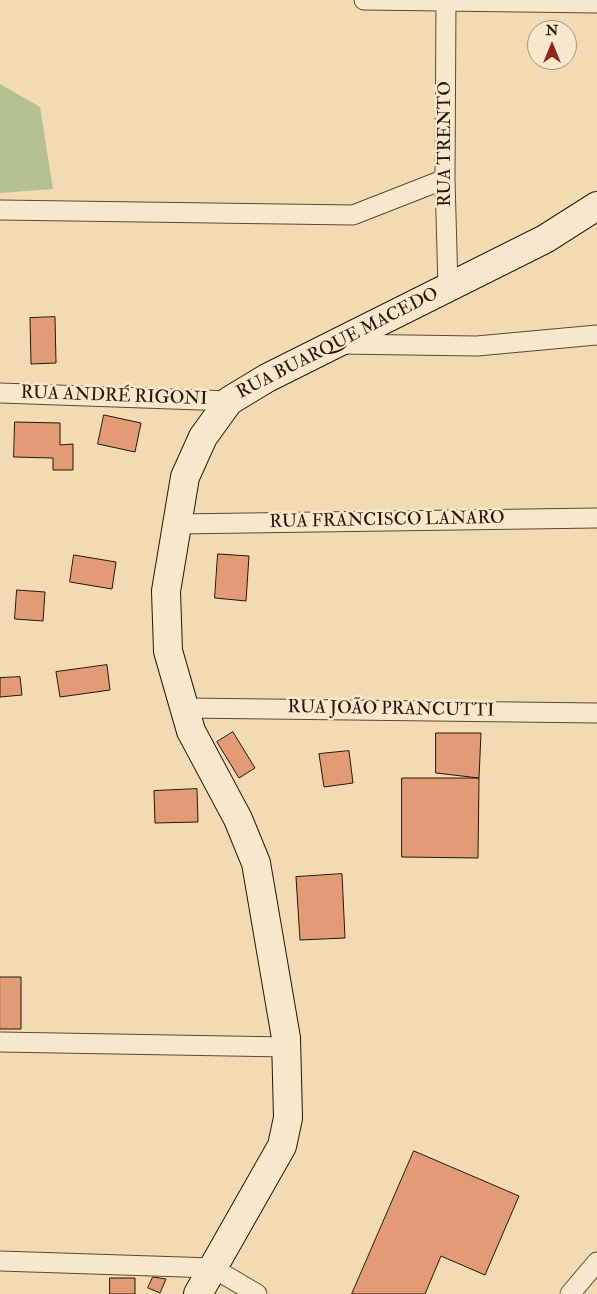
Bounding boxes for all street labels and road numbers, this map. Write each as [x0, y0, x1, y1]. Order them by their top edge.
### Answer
street label: RUA TRENTO [435, 81, 457, 207]
street label: RUA BUARQUE MACEDO [234, 284, 442, 404]
street label: RUA ANDRÉ RIGONI [20, 383, 208, 411]
street label: RUA FRANCISCO LANARO [269, 508, 505, 534]
street label: RUA JOÃO PRANCUTTI [287, 697, 495, 723]

